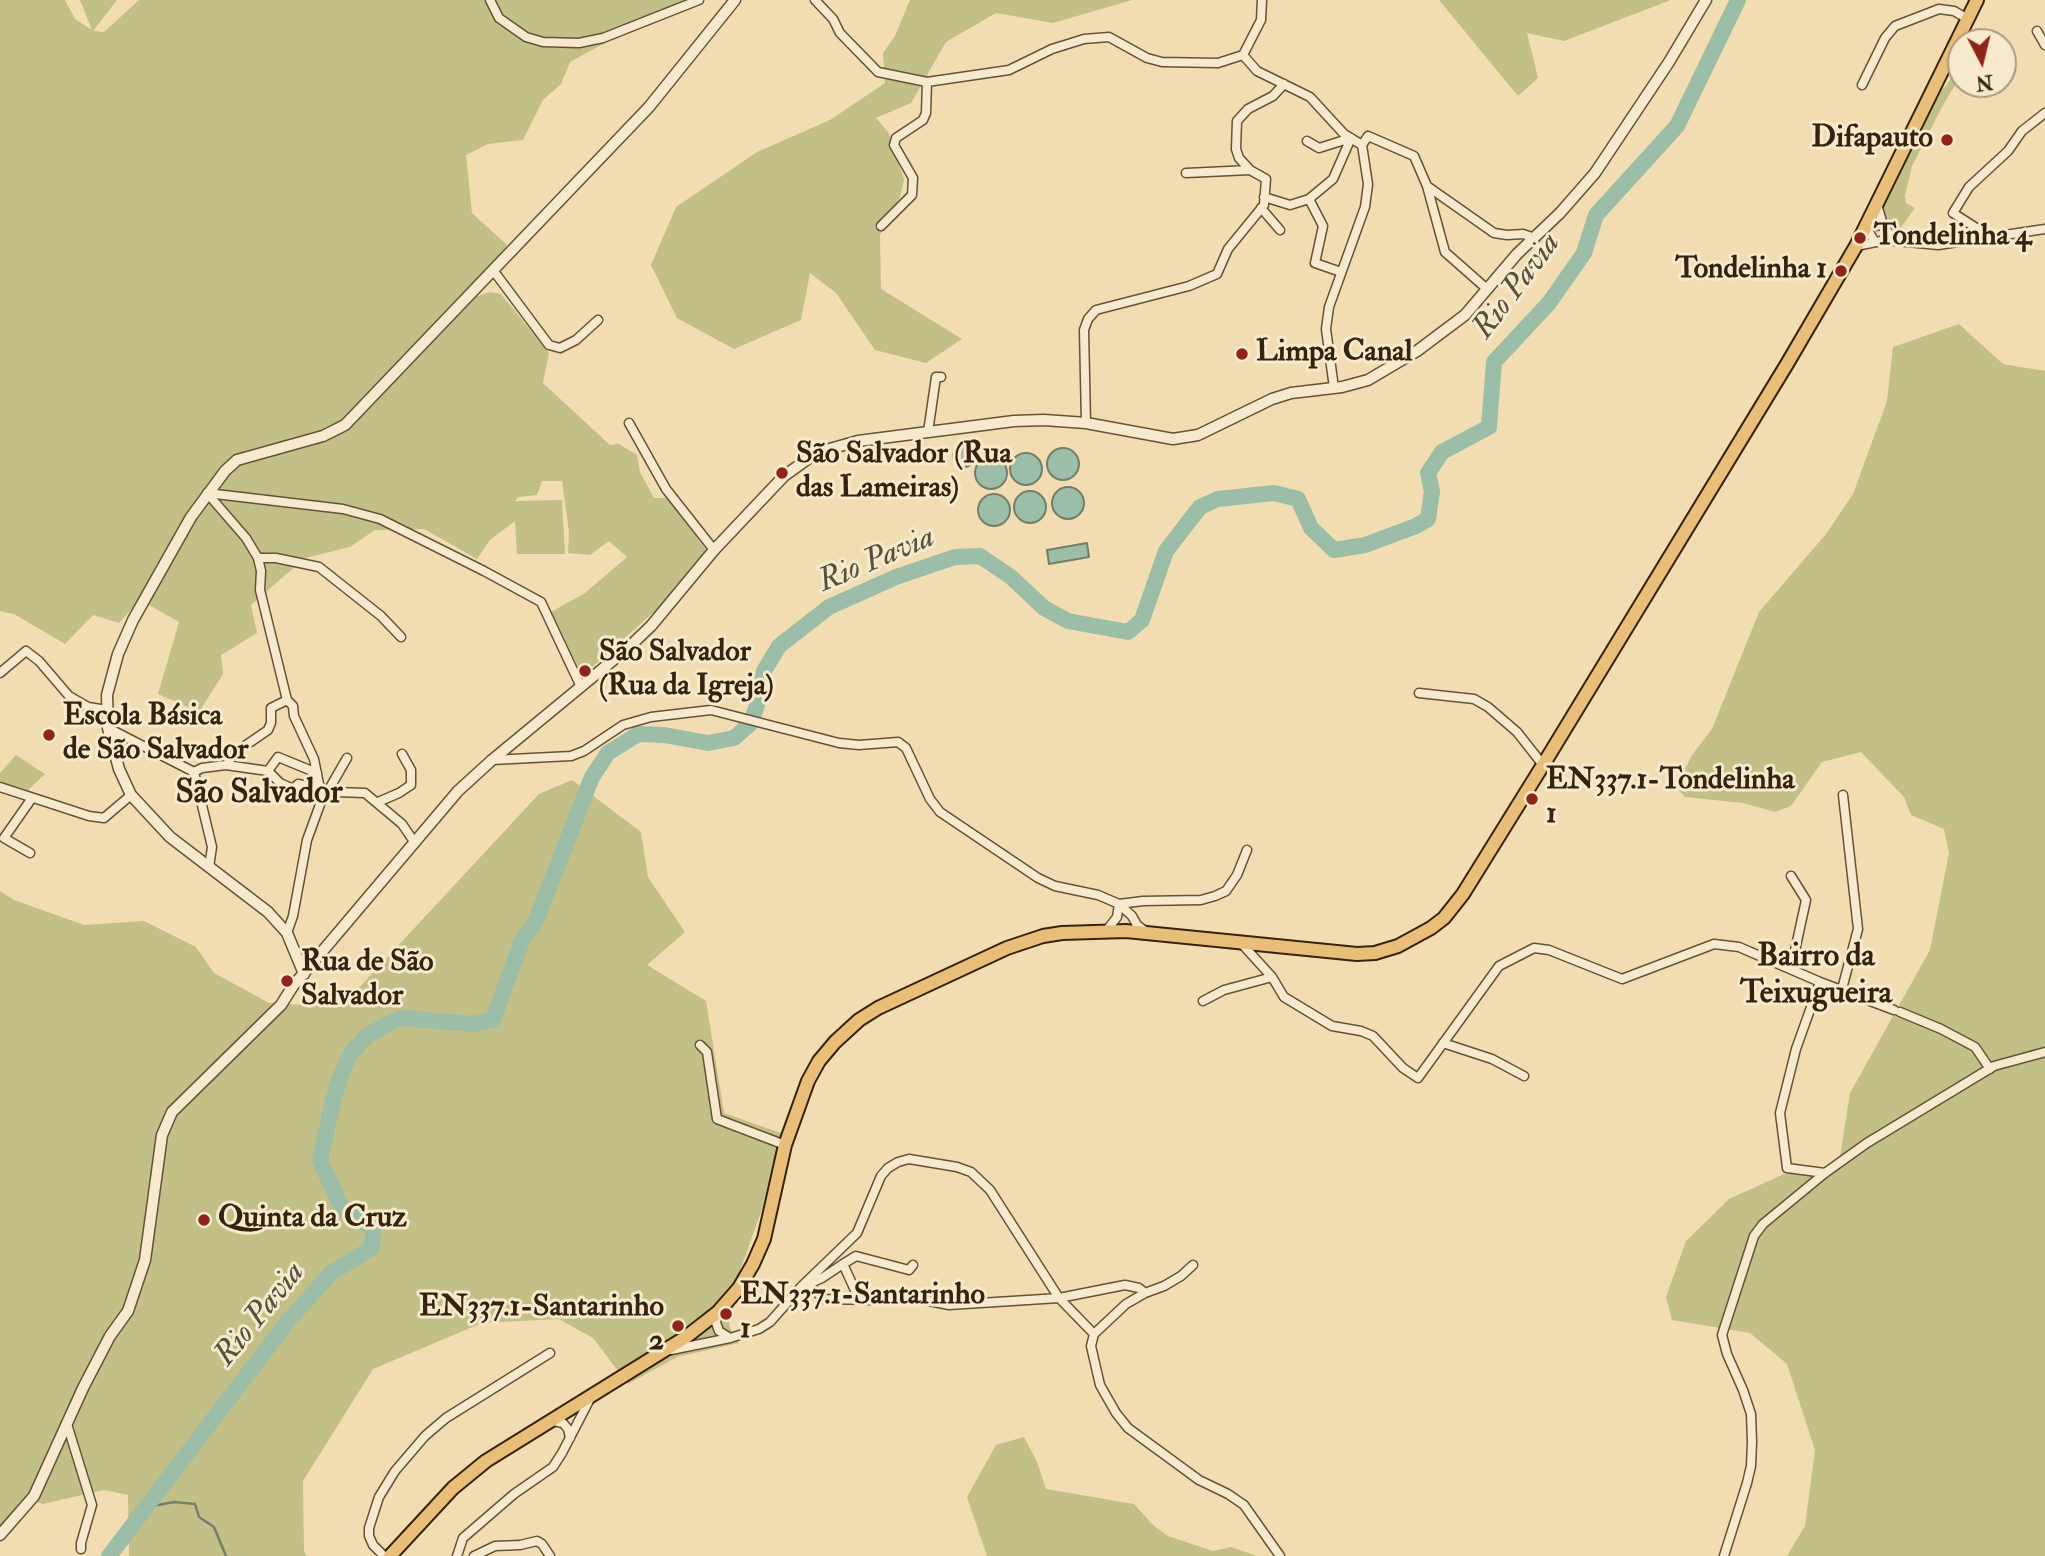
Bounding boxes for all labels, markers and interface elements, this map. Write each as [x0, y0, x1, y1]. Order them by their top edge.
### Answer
north arrow [1947, 28, 2017, 98]
text: N [1974, 69, 1994, 95]
place label: Difapauto [1812, 122, 1933, 158]
marker: Difapauto [1939, 132, 1955, 148]
place label: Tondelinha 4 [1874, 220, 2031, 256]
water label: Rio Pavia [1466, 226, 1570, 348]
marker: Tondelinha 4 [1852, 230, 1868, 246]
place label: Tondelinha 1 [1675, 253, 1827, 289]
marker: Tondelinha 1 [1833, 263, 1849, 279]
place label: Limpa Canal [1256, 336, 1412, 372]
marker: Limpa Canal [1234, 346, 1250, 362]
place label: São Salvador (Rua das Lameiras) [796, 438, 1012, 508]
marker: São Salvador (Rua das Lameiras) [774, 465, 790, 481]
water label: Rio Pavia [813, 519, 941, 603]
place label: São Salvador (Rua da Igreja) [599, 636, 774, 706]
marker: São Salvador (Rua da Igreja) [577, 663, 593, 679]
place label: Escola Básica de São Salvador [63, 700, 249, 770]
marker: Escola Básica de São Salvador [41, 727, 57, 743]
place label: EN337.1-Tondelinha 1 [1546, 764, 1795, 834]
district label: São Salvador [175, 775, 343, 815]
marker: EN337.1-Tondelinha 1 [1524, 791, 1540, 807]
district label: Bairro da Teixugueira [1740, 939, 1892, 1014]
place label: Rua de São Salvador [301, 946, 433, 1016]
marker: Rua de São Salvador [279, 973, 295, 989]
place label: Quinta da Cruz [218, 1202, 407, 1238]
marker: Quinta da Cruz [196, 1212, 212, 1228]
water label: Rio Pavia [208, 1255, 314, 1375]
place label: EN337.1-Santarinho 1 [740, 1279, 985, 1350]
place label: EN337.1-Santarinho 2 [419, 1291, 664, 1362]
marker: EN337.1-Santarinho 1 [718, 1306, 734, 1322]
marker: EN337.1-Santarinho 2 [670, 1318, 686, 1334]

